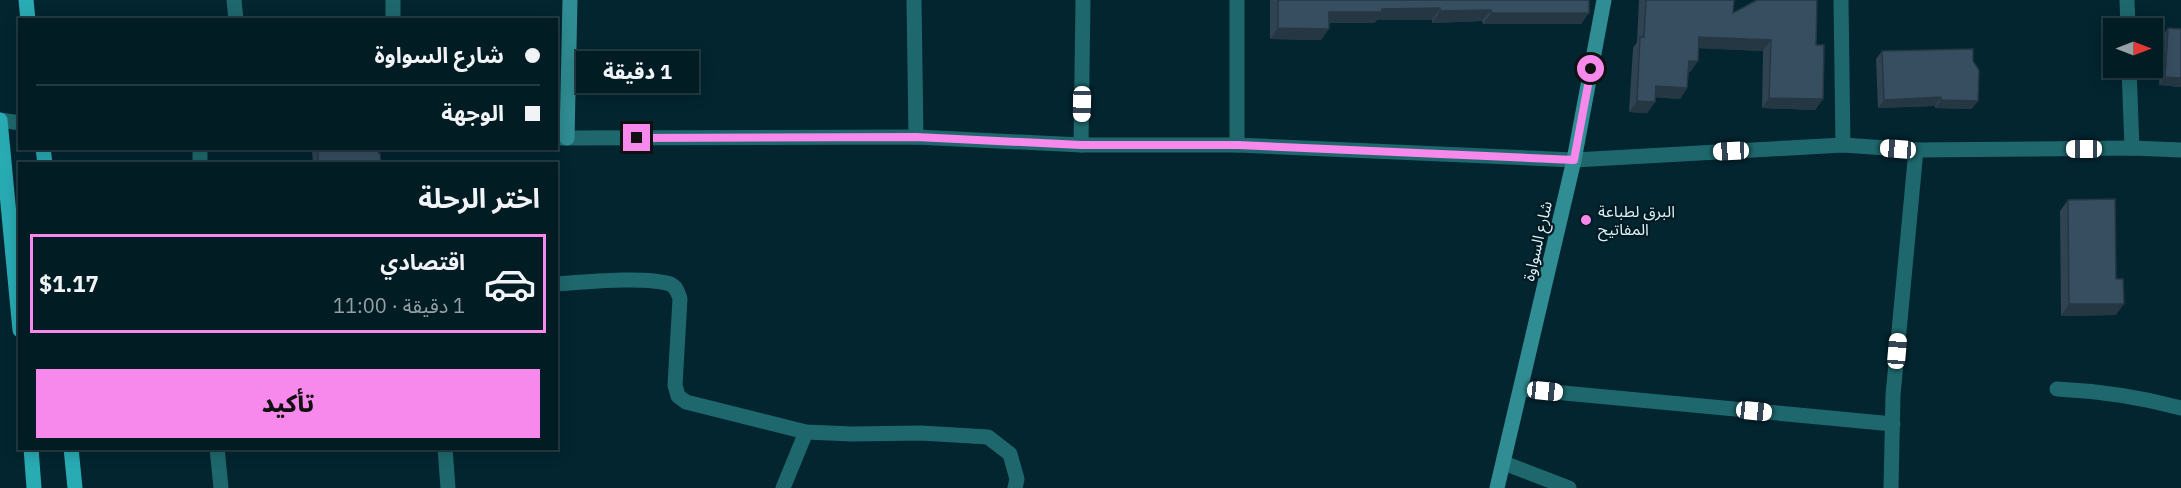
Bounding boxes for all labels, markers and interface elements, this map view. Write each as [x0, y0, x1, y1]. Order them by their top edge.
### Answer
north arrow [2103, 18, 2163, 78]
map controls [2103, 18, 2163, 78]
text: شارع السواوة [374, 40, 504, 69]
callout: 1 دقيقة [576, 51, 698, 93]
route start [1577, 55, 1604, 82]
text: 1 دقيقة [603, 58, 672, 85]
car [1073, 86, 1091, 122]
text: الوجهة [441, 98, 504, 127]
route end [623, 124, 650, 151]
car [1879, 139, 1917, 159]
car [2066, 140, 2102, 158]
car [1713, 141, 1749, 161]
text: اختر الرحلة [418, 180, 540, 215]
street label: شارع السواوة [1518, 199, 1559, 284]
place label: البرق لطباعة المفاتيح [1598, 201, 1675, 242]
marker: البرق لطباعة المفاتيح [1579, 213, 1593, 227]
text: اقتصادي [380, 247, 465, 276]
icon: car [483, 257, 537, 311]
text: $1.17 [39, 269, 99, 298]
text: 1 دقيقة · 11:00 [333, 292, 465, 319]
car [1886, 332, 1908, 370]
button: تأكيد [36, 369, 540, 438]
car [1526, 380, 1564, 402]
car [1735, 400, 1773, 422]

